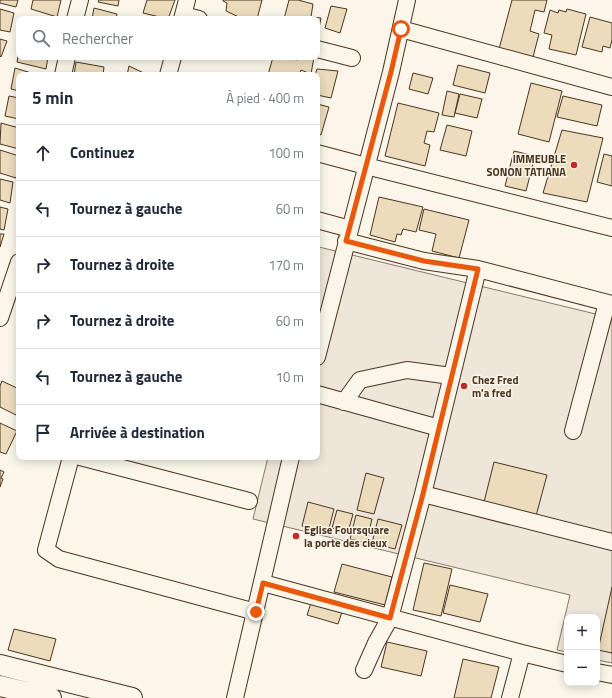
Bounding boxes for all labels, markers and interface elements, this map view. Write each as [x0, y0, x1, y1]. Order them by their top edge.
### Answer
search box [16, 16, 320, 60]
route start [392, 20, 410, 38]
icon: search [30, 27, 52, 49]
text: Rechercher [62, 27, 133, 50]
text: 5 min [32, 85, 73, 111]
text: À pied · 400 m [226, 88, 304, 108]
text: Continuez [70, 141, 135, 164]
icon: ahead [32, 142, 54, 164]
text: 100 m [268, 143, 304, 163]
place label: IMMEUBLE SONON TATIANA [487, 151, 566, 180]
marker: IMMEUBLE SONON TATIANA [569, 160, 579, 170]
text: Tournez à gauche [70, 197, 182, 220]
icon: left [32, 198, 54, 220]
text: 60 m [276, 199, 304, 219]
text: Tournez à droite [70, 253, 175, 276]
icon: right [32, 254, 54, 276]
text: 170 m [268, 255, 304, 275]
text: Tournez à droite [70, 309, 175, 332]
icon: right [32, 310, 54, 332]
text: 60 m [276, 311, 304, 331]
text: Tournez à gauche [70, 365, 182, 388]
icon: left [32, 366, 54, 388]
text: 10 m [276, 367, 304, 387]
place label: Chez Fred m'a fred [472, 372, 518, 401]
marker: Chez Fred m'a fred [459, 381, 469, 391]
text: Arrivée à destination [70, 421, 205, 444]
icon: arrive [32, 422, 54, 444]
place label: Eglise Foursquare la porte des cieux [304, 522, 390, 551]
marker: Eglise Foursquare la porte des cieux [291, 531, 301, 541]
route end [247, 603, 265, 621]
map controls [564, 614, 600, 686]
button: + [564, 614, 600, 650]
button: − [564, 650, 600, 686]

